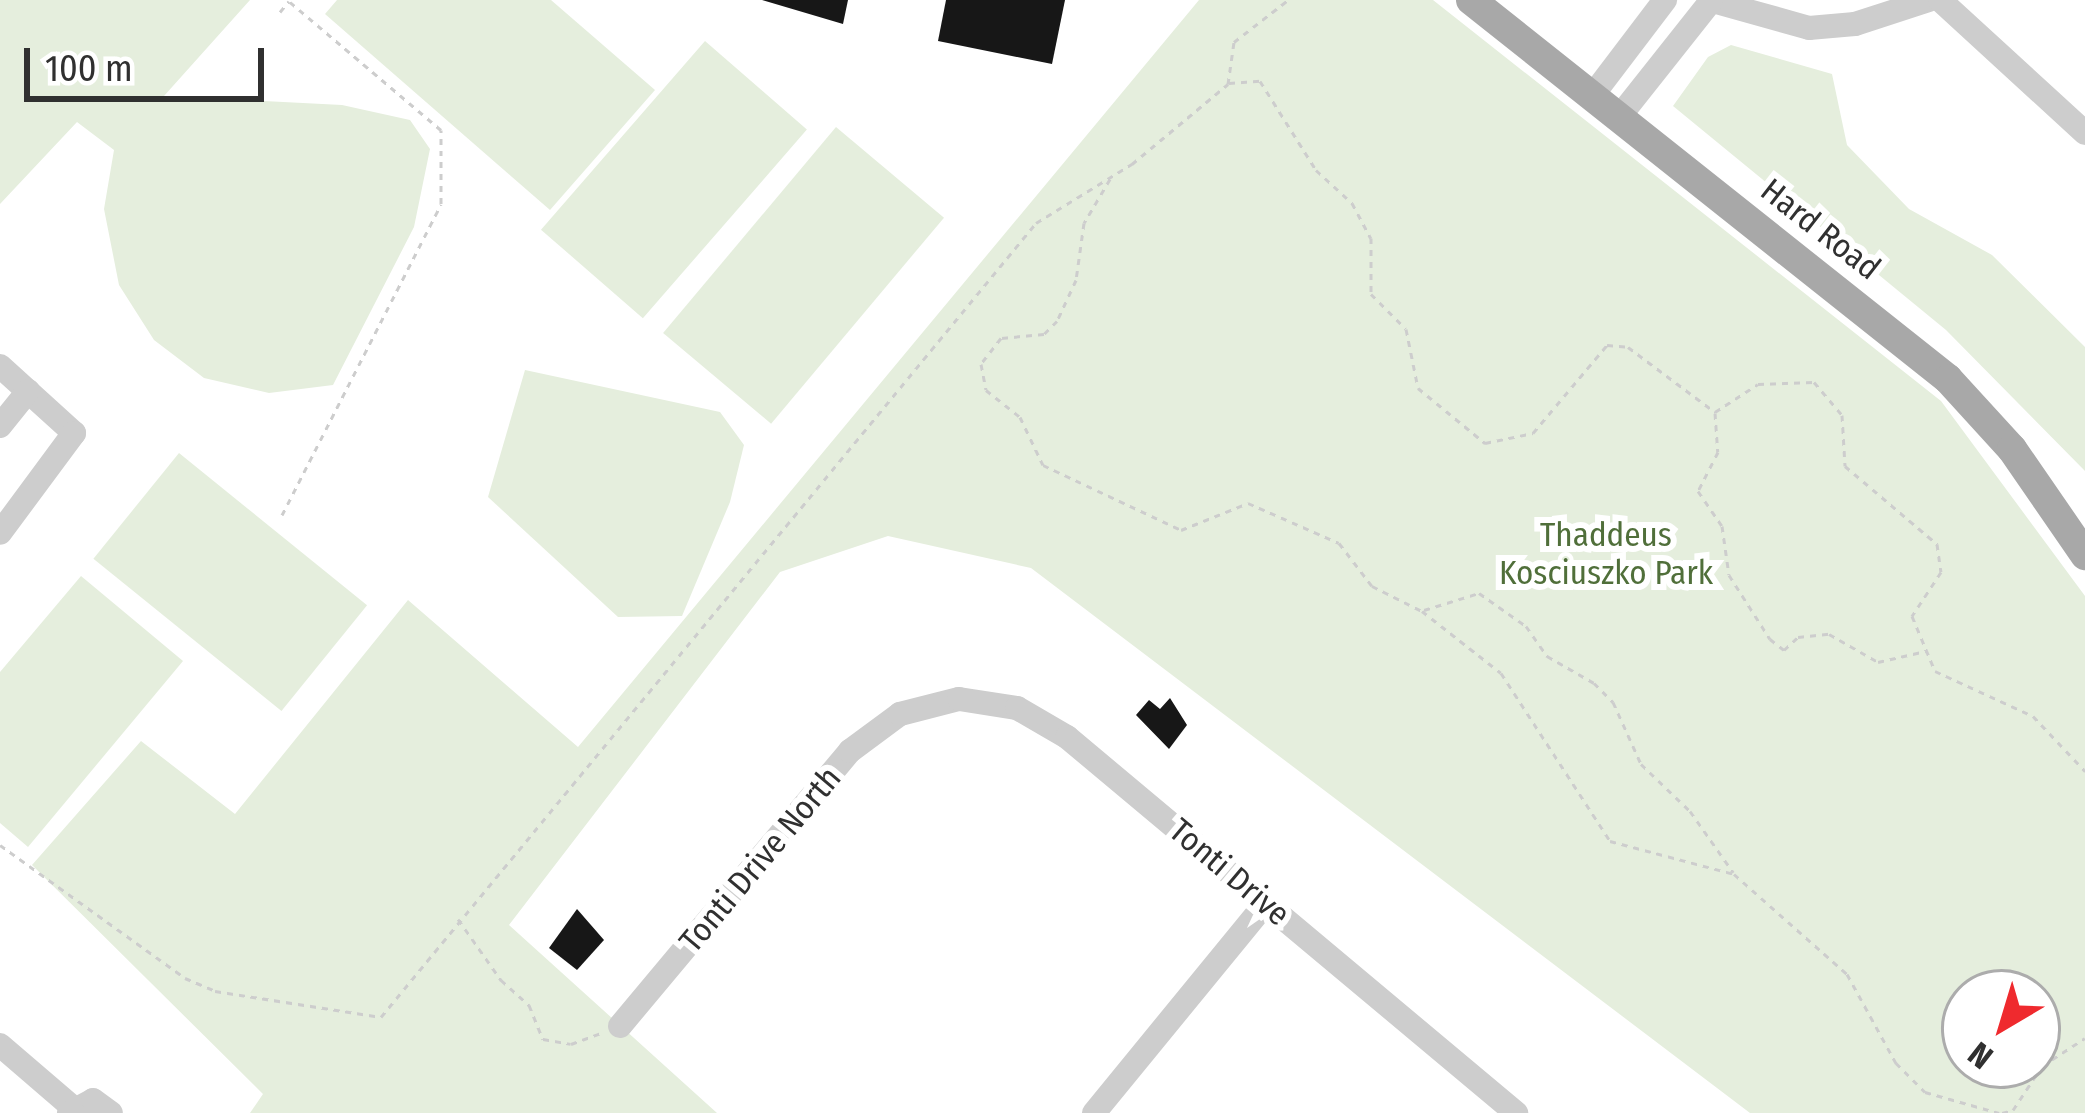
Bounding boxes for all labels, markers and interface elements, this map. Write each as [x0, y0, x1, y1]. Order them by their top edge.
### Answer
scale bar [30, 24, 270, 98]
text: 100 m [45, 47, 133, 91]
street label: Hard Road [1752, 171, 1888, 289]
park label: Thaddeus Kosciuszko Park [1499, 516, 1713, 594]
street label: Tonti Drive North [672, 759, 850, 961]
street label: Tonti Drive [1161, 811, 1297, 935]
north arrow [1941, 969, 2061, 1089]
text: N [1961, 1033, 2001, 1077]

